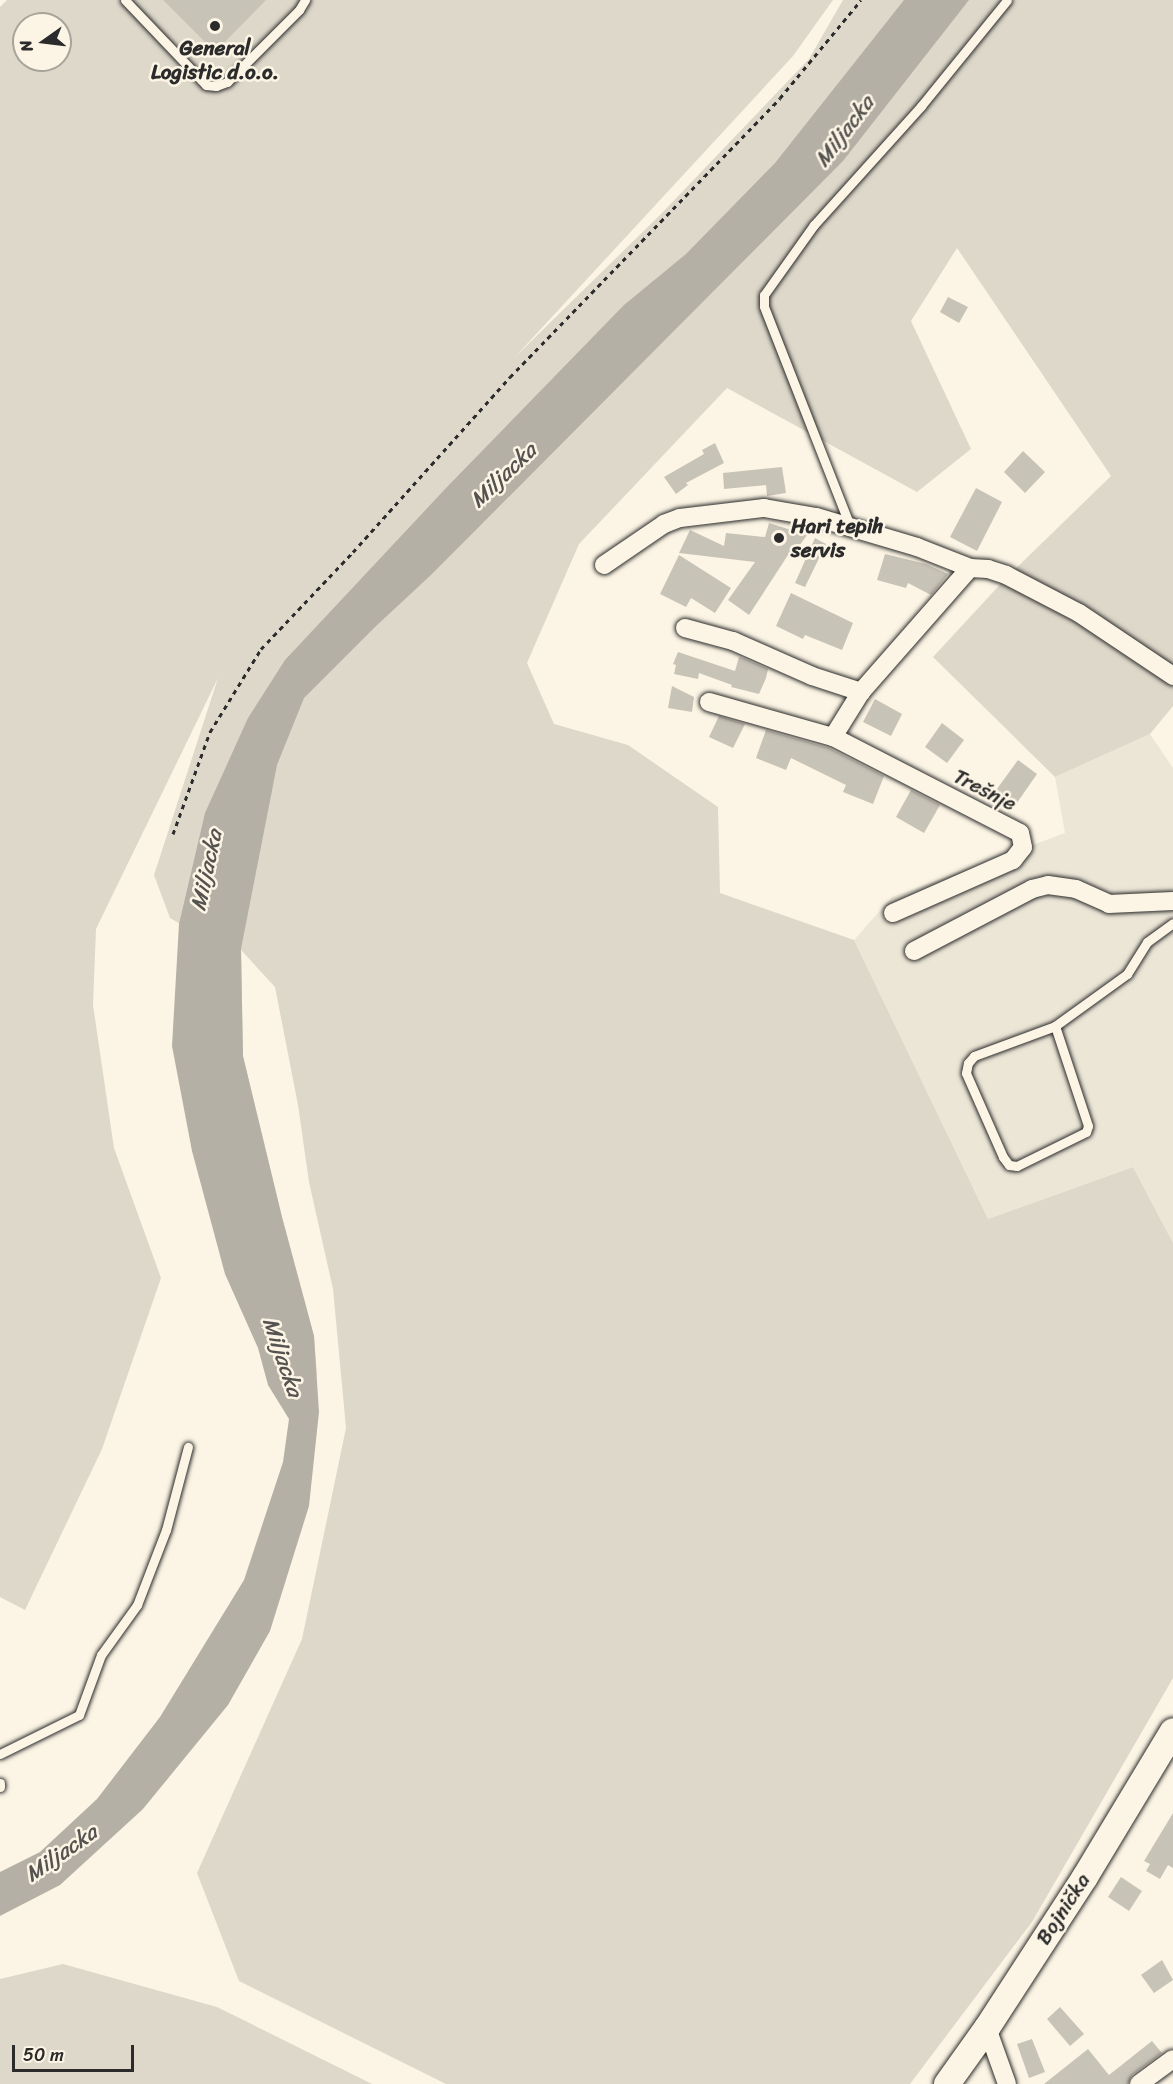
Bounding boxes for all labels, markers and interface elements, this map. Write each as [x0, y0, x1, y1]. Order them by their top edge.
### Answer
north arrow [12, 12, 72, 72]
marker: General Logistic d.o.o. [208, 19, 222, 33]
place label: General Logistic d.o.o. [151, 35, 279, 85]
text: N [11, 37, 41, 55]
water label: Miljacka [809, 90, 879, 172]
water label: Miljacka [464, 437, 542, 513]
place label: Hari tepih servis [791, 513, 884, 563]
marker: Hari tepih servis [772, 531, 786, 545]
street label: Trešnje [949, 764, 1021, 816]
water label: Miljacka [185, 827, 227, 913]
water label: Miljacka [257, 1314, 309, 1400]
water label: Miljacka [20, 1819, 102, 1887]
street label: Bojnička [1031, 1869, 1095, 1949]
scale bar [15, 2033, 136, 2071]
text: 50 m [23, 2039, 64, 2071]

